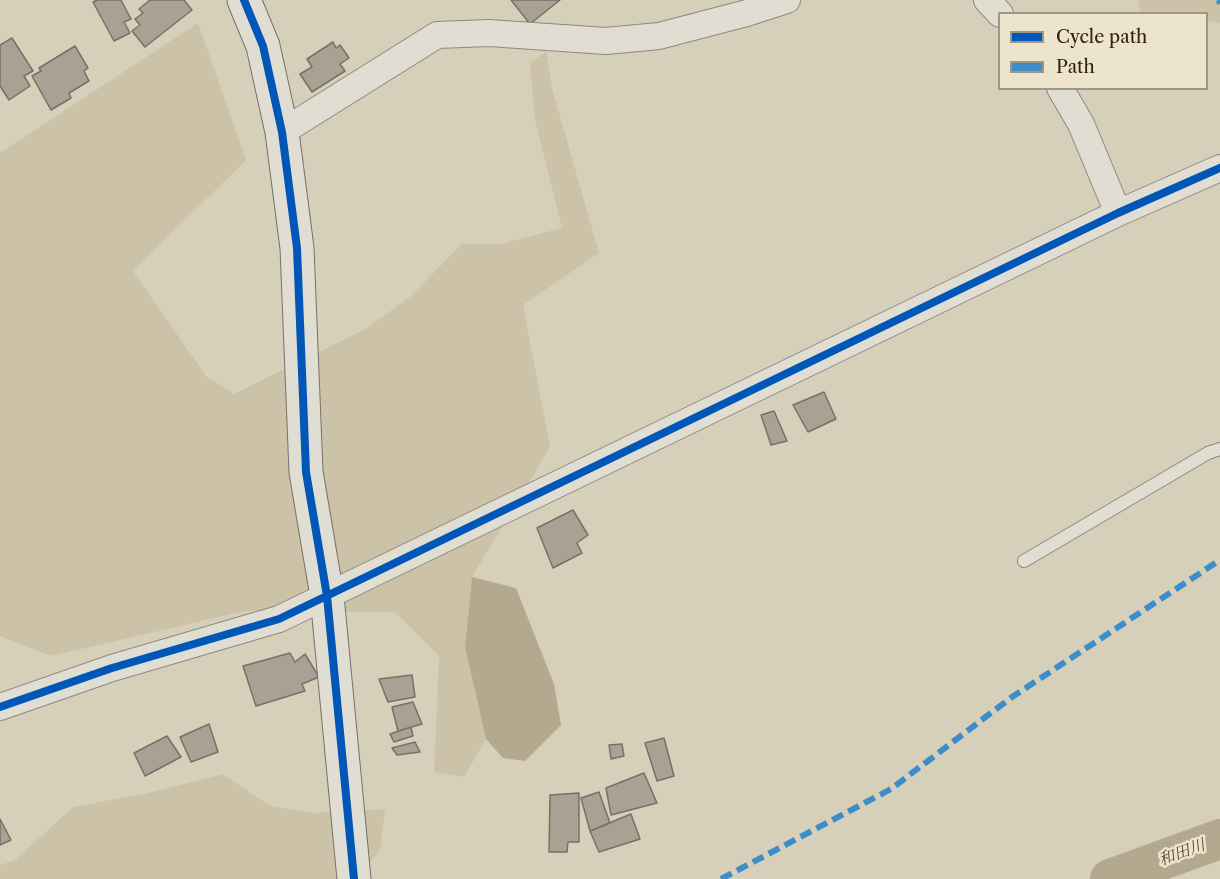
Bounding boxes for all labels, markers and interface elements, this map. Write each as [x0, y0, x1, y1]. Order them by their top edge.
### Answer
legend [998, 12, 1208, 90]
text: Cycle path [1056, 26, 1147, 48]
text: Path [1056, 56, 1095, 78]
water label: 和田川 [1156, 836, 1208, 870]

